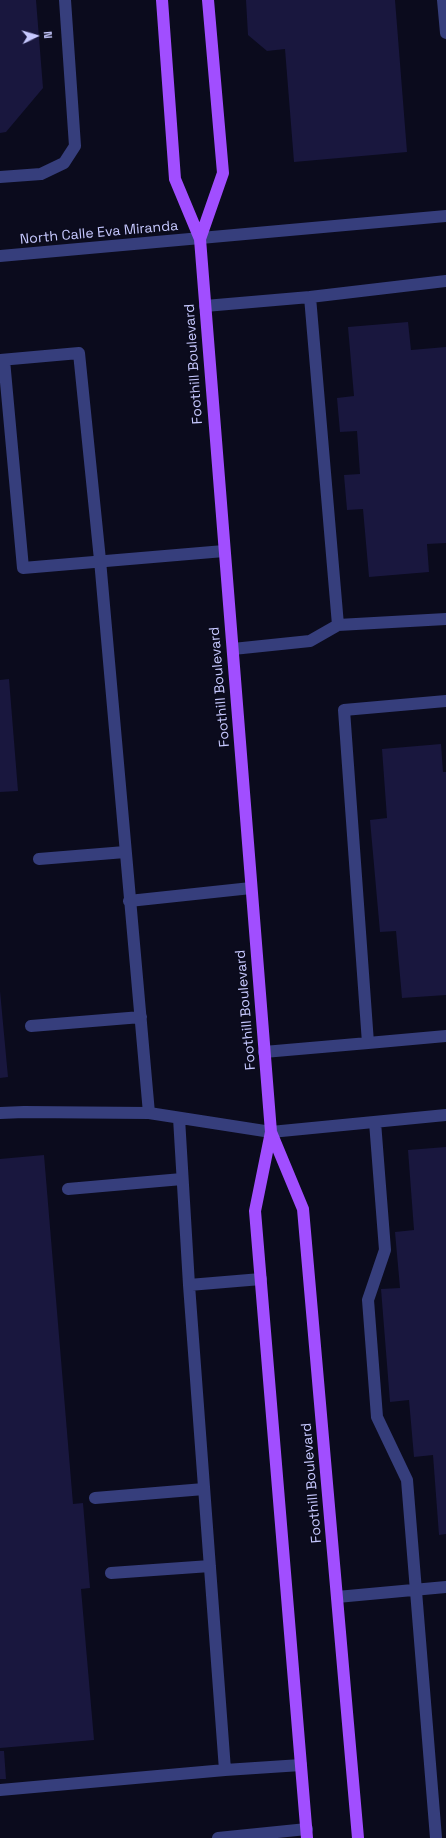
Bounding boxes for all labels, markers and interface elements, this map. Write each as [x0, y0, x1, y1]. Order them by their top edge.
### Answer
north arrow [16, 16, 56, 56]
text: N [41, 31, 55, 39]
street label: North Calle Eva Miranda [19, 218, 179, 248]
street label: Foothill Boulevard [181, 303, 207, 425]
street label: Foothill Boulevard [206, 626, 234, 748]
street label: Foothill Boulevard [232, 949, 260, 1071]
street label: Foothill Boulevard [298, 1422, 326, 1544]

